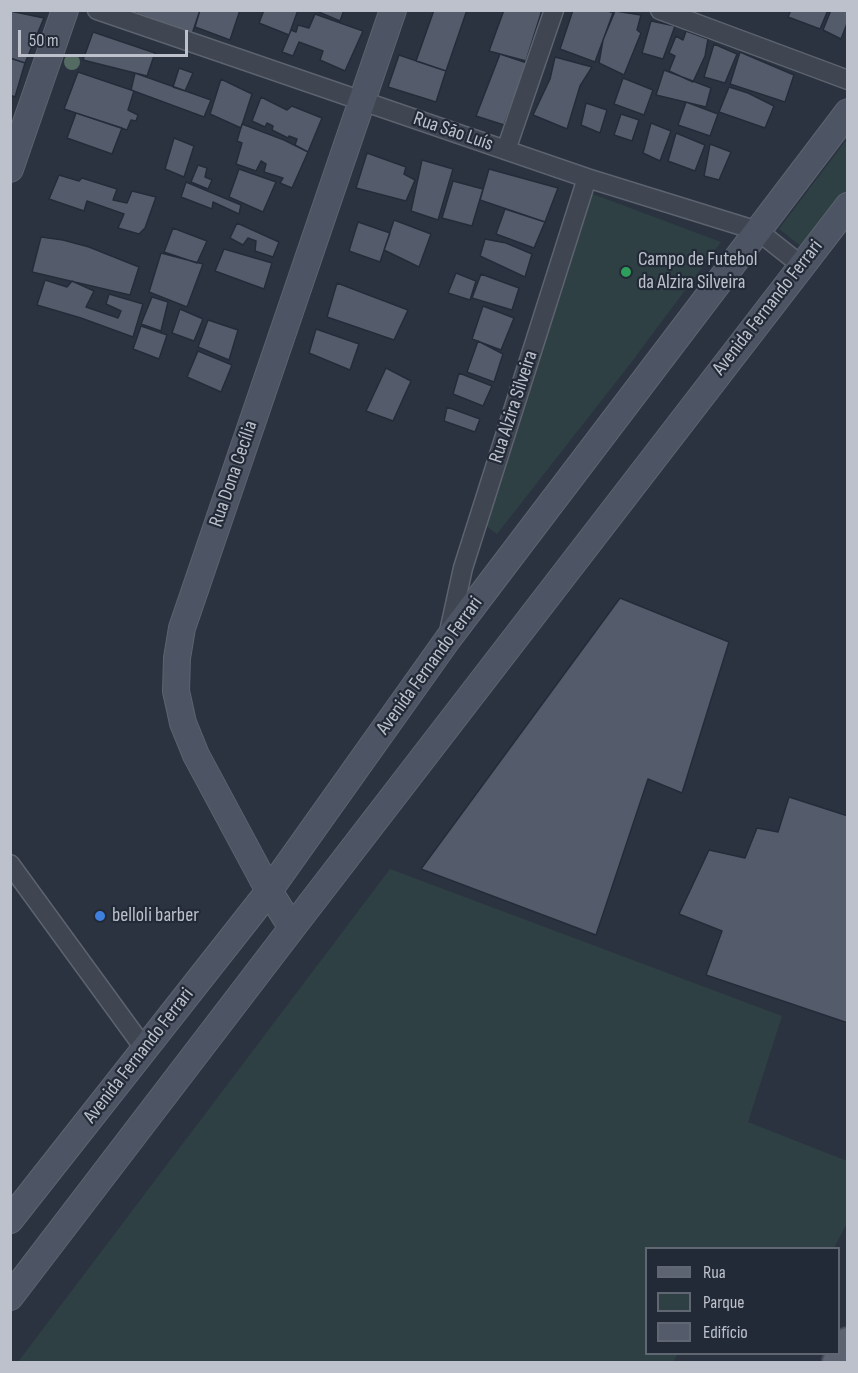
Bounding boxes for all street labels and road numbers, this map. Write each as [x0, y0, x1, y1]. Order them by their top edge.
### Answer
street label: Rua São Luís [410, 107, 496, 157]
street label: Avenida Fernando Ferrari [708, 236, 828, 380]
street label: Rua Alzira Silveira [485, 348, 543, 466]
street label: Rua Dona Cecília [205, 418, 263, 530]
street label: Avenida Fernando Ferrari [372, 592, 488, 740]
street label: Avenida Fernando Ferrari [79, 984, 199, 1128]

